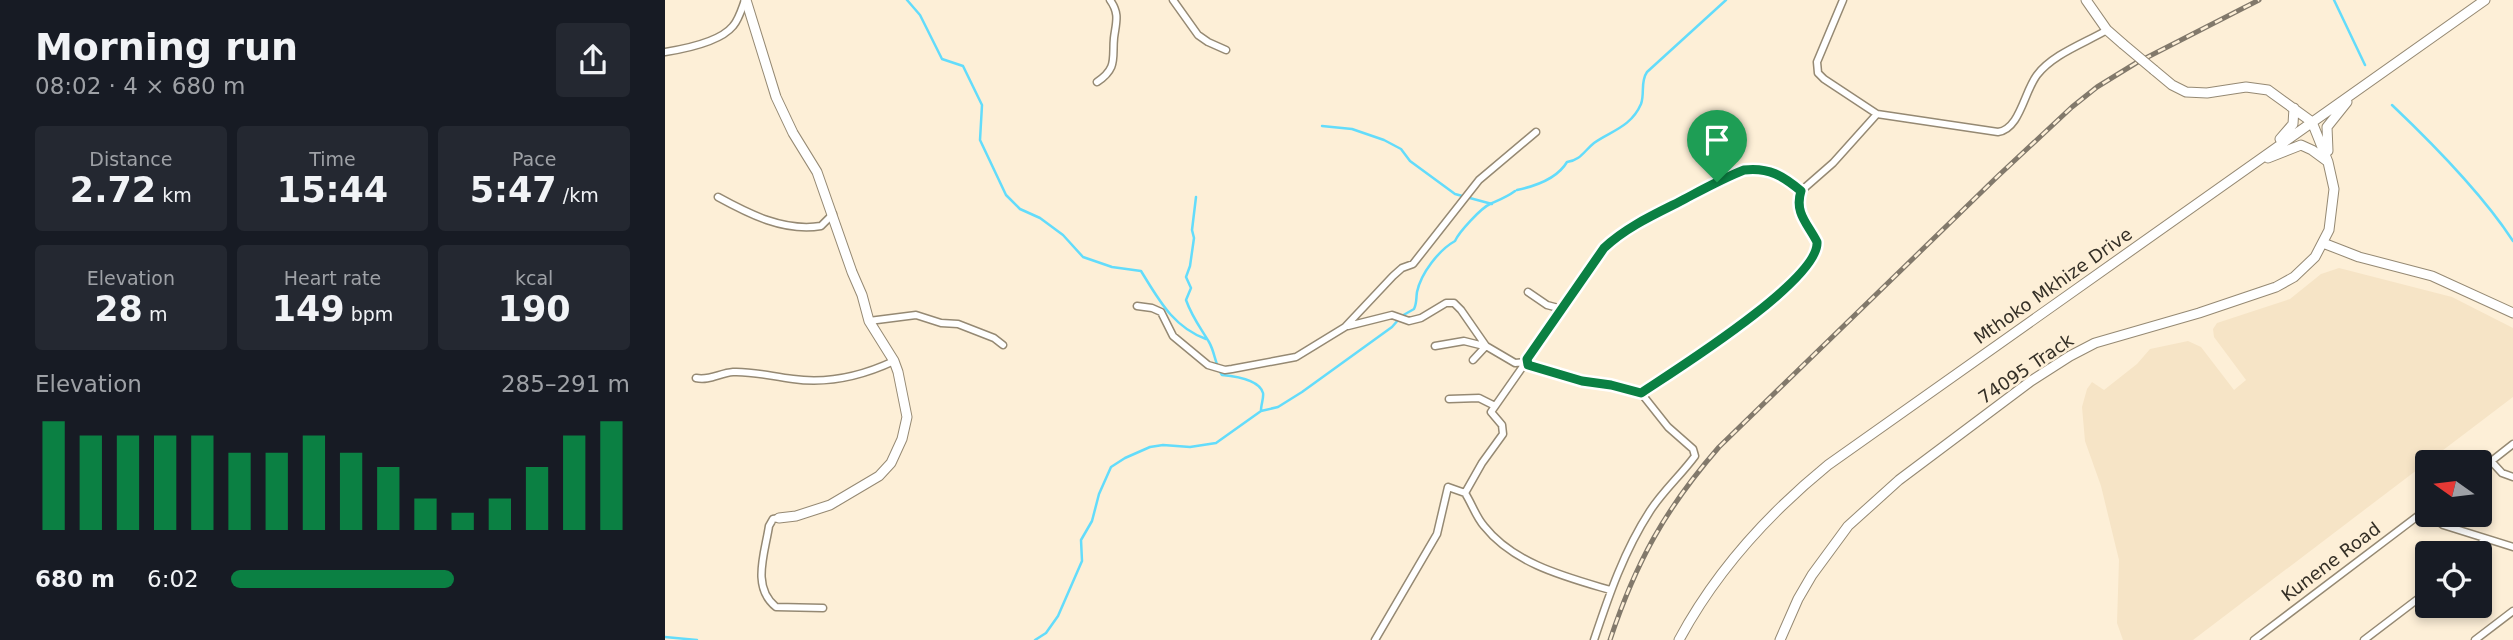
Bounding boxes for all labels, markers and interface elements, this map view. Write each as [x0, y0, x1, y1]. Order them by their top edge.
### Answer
button: share [556, 23, 630, 97]
text: Morning run [35, 25, 298, 69]
text: 08:02 · 4 × 680 m [35, 73, 245, 99]
pin [1687, 110, 1747, 182]
icon: arrive [1698, 121, 1736, 159]
text: Distance [89, 148, 172, 170]
text: Time [309, 148, 356, 170]
text: Pace [512, 148, 556, 170]
text: 2.72 [70, 170, 156, 210]
text: 15:44 [277, 170, 388, 210]
text: 5:47 [470, 170, 557, 210]
text: km [156, 184, 192, 206]
text: /km [557, 184, 599, 206]
street label: Mthoko Mkhize Drive [1970, 223, 2136, 348]
text: Elevation [87, 267, 175, 289]
text: Heart rate [284, 267, 381, 289]
text: kcal [515, 267, 553, 289]
text: 28 [94, 289, 143, 329]
text: 149 [272, 289, 345, 329]
text: 190 [498, 289, 571, 329]
text: m [143, 303, 167, 325]
text: bpm [345, 303, 393, 325]
street label: 74095 Track [1974, 329, 2078, 408]
text: Elevation [35, 371, 142, 397]
text: 285–291 m [501, 371, 630, 397]
north arrow [2415, 450, 2492, 527]
map controls [2415, 450, 2492, 618]
street label: Kunene Road [2277, 518, 2384, 606]
button: locate [2415, 541, 2492, 618]
text: 680 m [35, 566, 115, 592]
text: 6:02 [147, 566, 199, 592]

